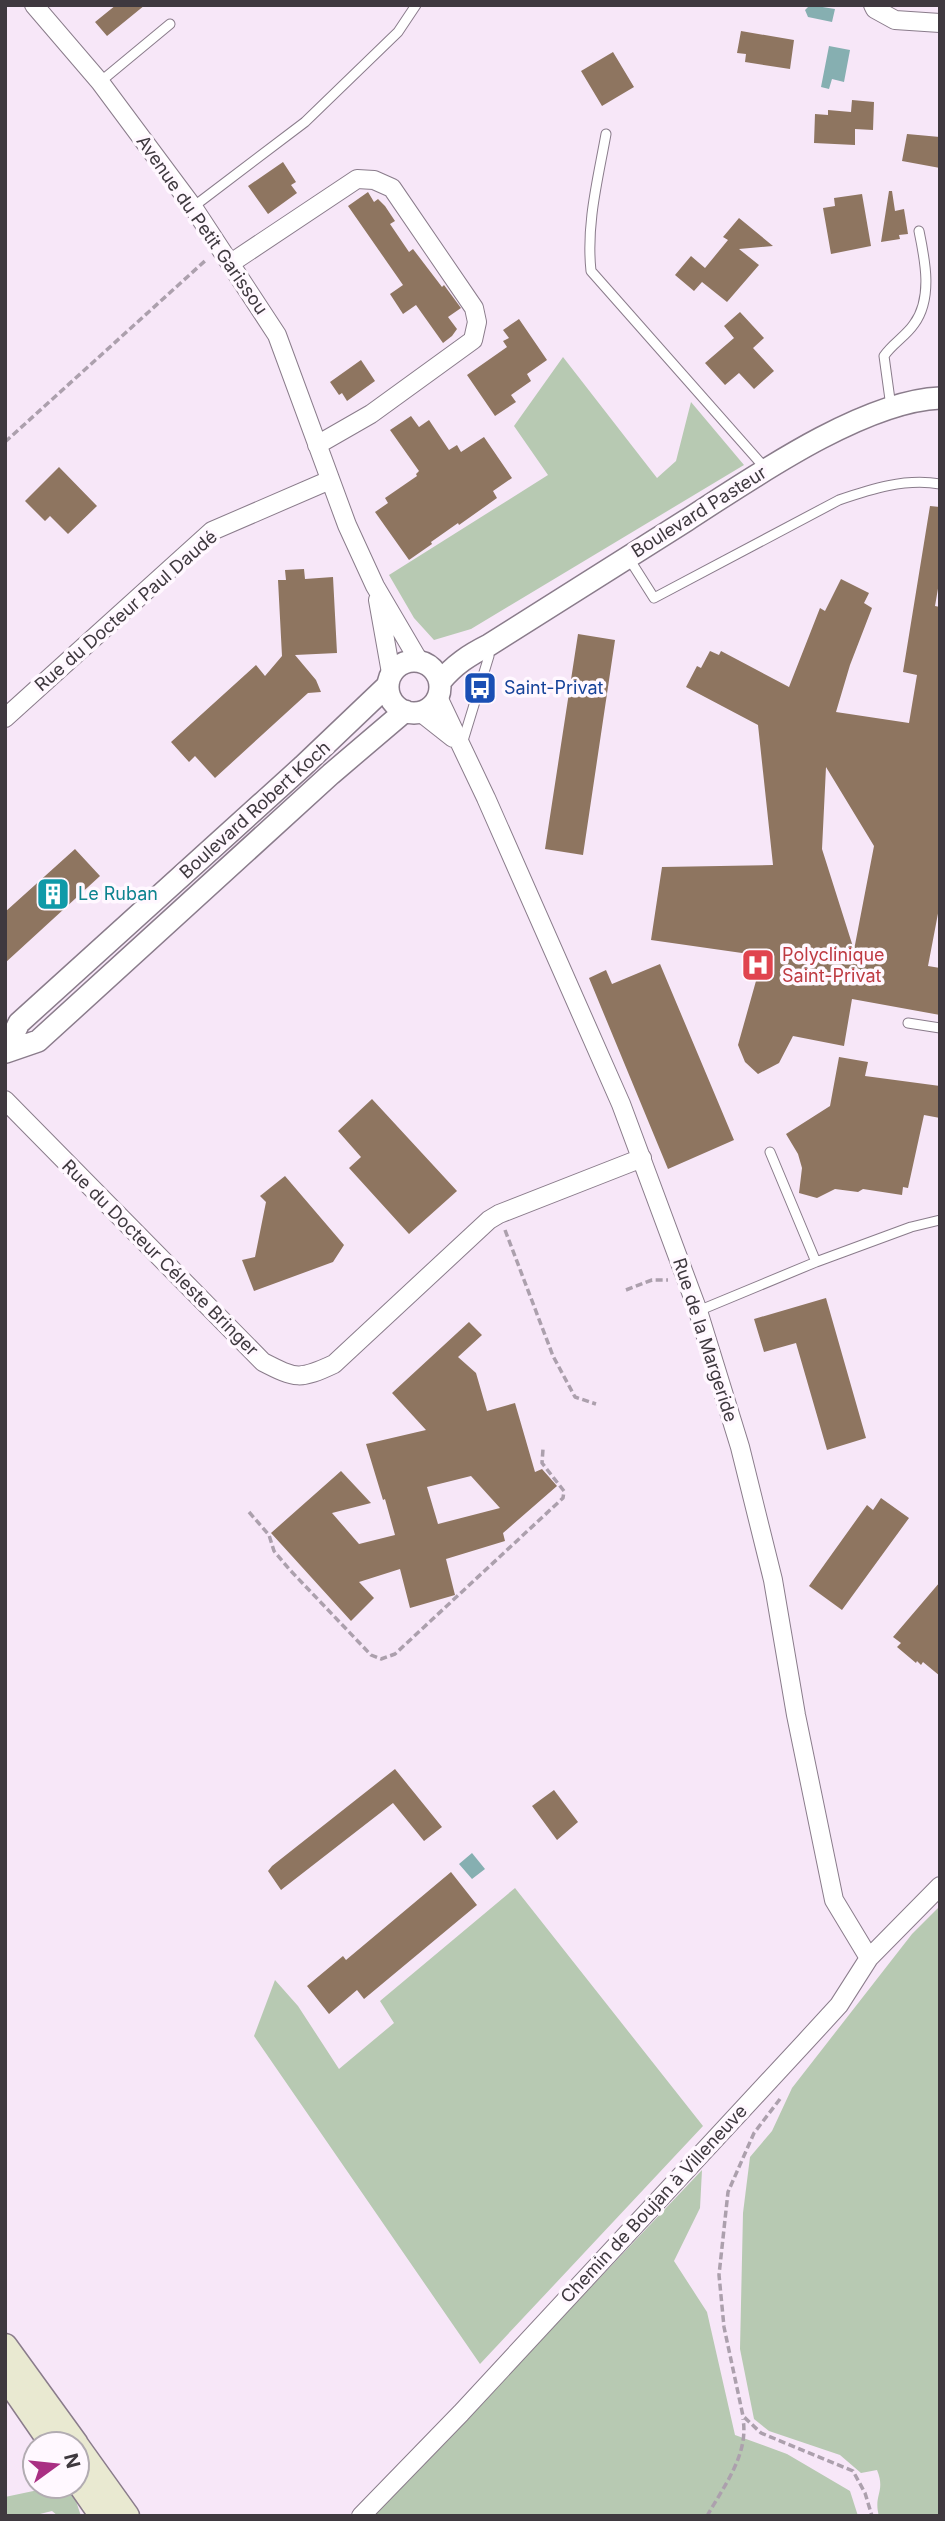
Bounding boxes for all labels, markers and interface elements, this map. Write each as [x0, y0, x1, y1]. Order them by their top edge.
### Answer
street label: Avenue du Petit Garissou [133, 131, 272, 318]
street label: Boulevard Pasteur [627, 461, 770, 562]
street label: Rue du Docteur Paul Daudé [30, 526, 221, 695]
bus stop icon: Saint-Privat [461, 669, 499, 707]
place label: Saint-Privat [504, 677, 604, 698]
street label: Boulevard Robert Koch [175, 737, 334, 883]
building icon: Le Ruban [34, 875, 72, 913]
place label: Le Ruban [78, 883, 158, 904]
place label: Polyclinique Saint-Privat [782, 944, 885, 986]
hospital icon: Polyclinique Saint-Privat [739, 946, 777, 984]
street label: Rue du Docteur Céleste Bringer [58, 1155, 263, 1360]
street label: Rue de la Margeride [669, 1255, 742, 1425]
street label: Chemin de Boujan à Villeneuve [556, 2100, 751, 2307]
north arrow [21, 2430, 91, 2500]
text: N [59, 2451, 85, 2471]

